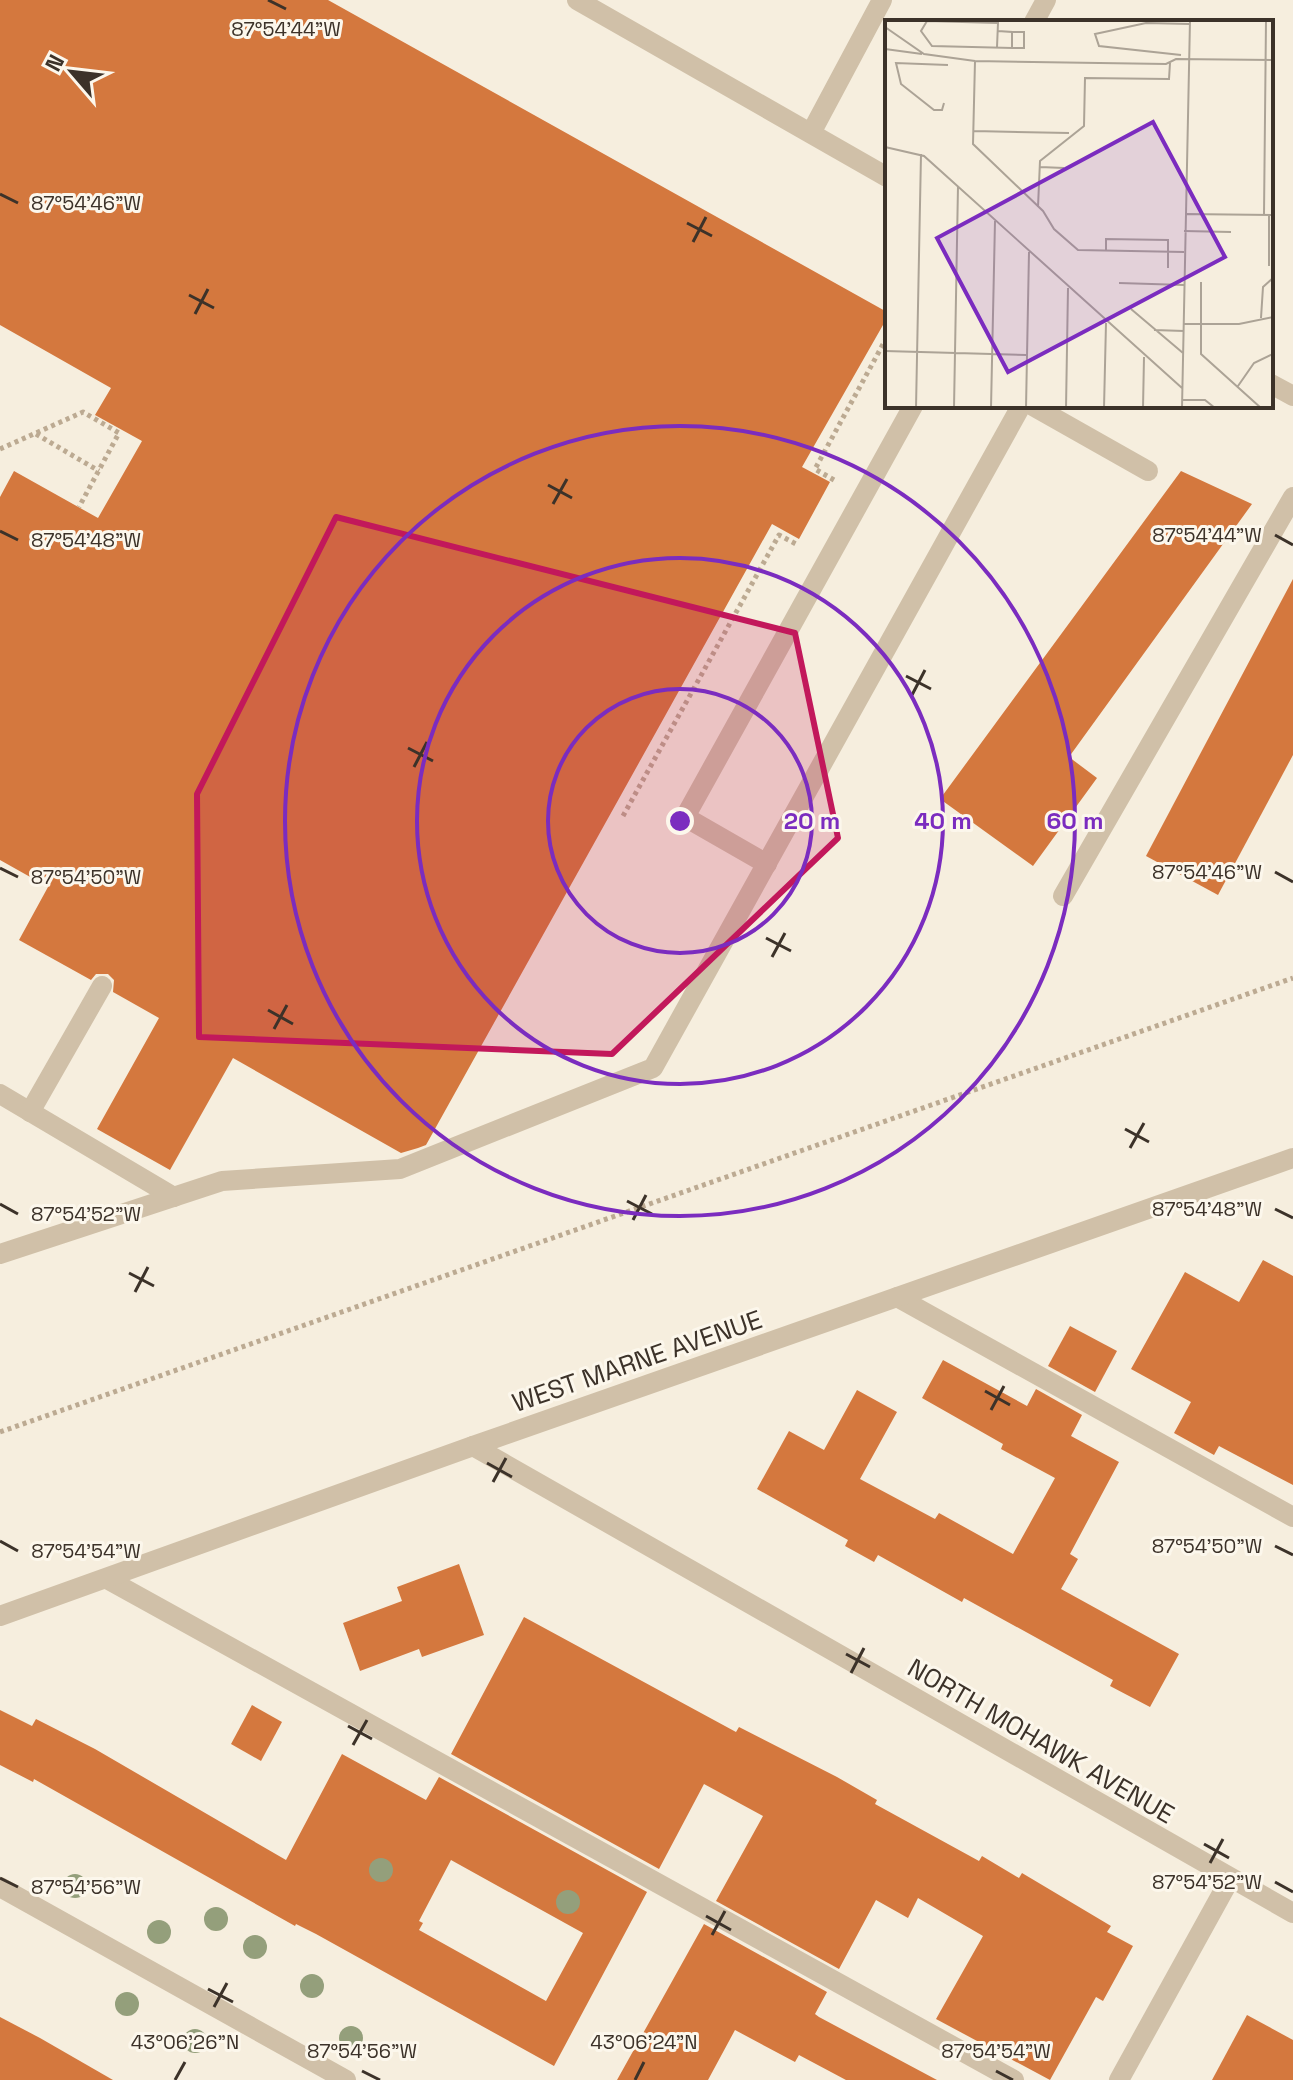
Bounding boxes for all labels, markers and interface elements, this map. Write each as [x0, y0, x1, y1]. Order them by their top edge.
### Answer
text: 87°54'44"W [231, 16, 341, 42]
inset map [885, 20, 1273, 408]
north arrow [32, 32, 112, 112]
text: N [39, 50, 70, 76]
text: 87°54'46"W [31, 190, 141, 216]
text: 87°54'44"W [1152, 522, 1262, 548]
text: 87°54'48"W [31, 527, 141, 553]
text: 20 m [784, 805, 840, 836]
text: 40 m [914, 805, 972, 836]
text: 60 m [1047, 805, 1103, 836]
centre of rings [666, 807, 694, 835]
text: 87°54'46"W [1152, 859, 1262, 885]
text: 87°54'50"W [31, 864, 141, 890]
text: 87°54'48"W [1152, 1196, 1262, 1222]
text: 87°54'52"W [31, 1201, 141, 1227]
street label: WEST MARNE AVENUE [507, 1302, 767, 1420]
text: 87°54'50"W [1152, 1533, 1262, 1559]
text: 87°54'54"W [31, 1538, 141, 1564]
street label: NORTH MOHAWK AVENUE [902, 1651, 1180, 1831]
text: 87°54'52"W [1152, 1869, 1262, 1895]
text: 87°54'56"W [31, 1874, 141, 1900]
text: 43°06'26"N [131, 2029, 239, 2055]
text: 43°06'24"N [590, 2029, 698, 2055]
text: 87°54'56"W [307, 2038, 417, 2064]
text: 87°54'54"W [941, 2038, 1051, 2064]

